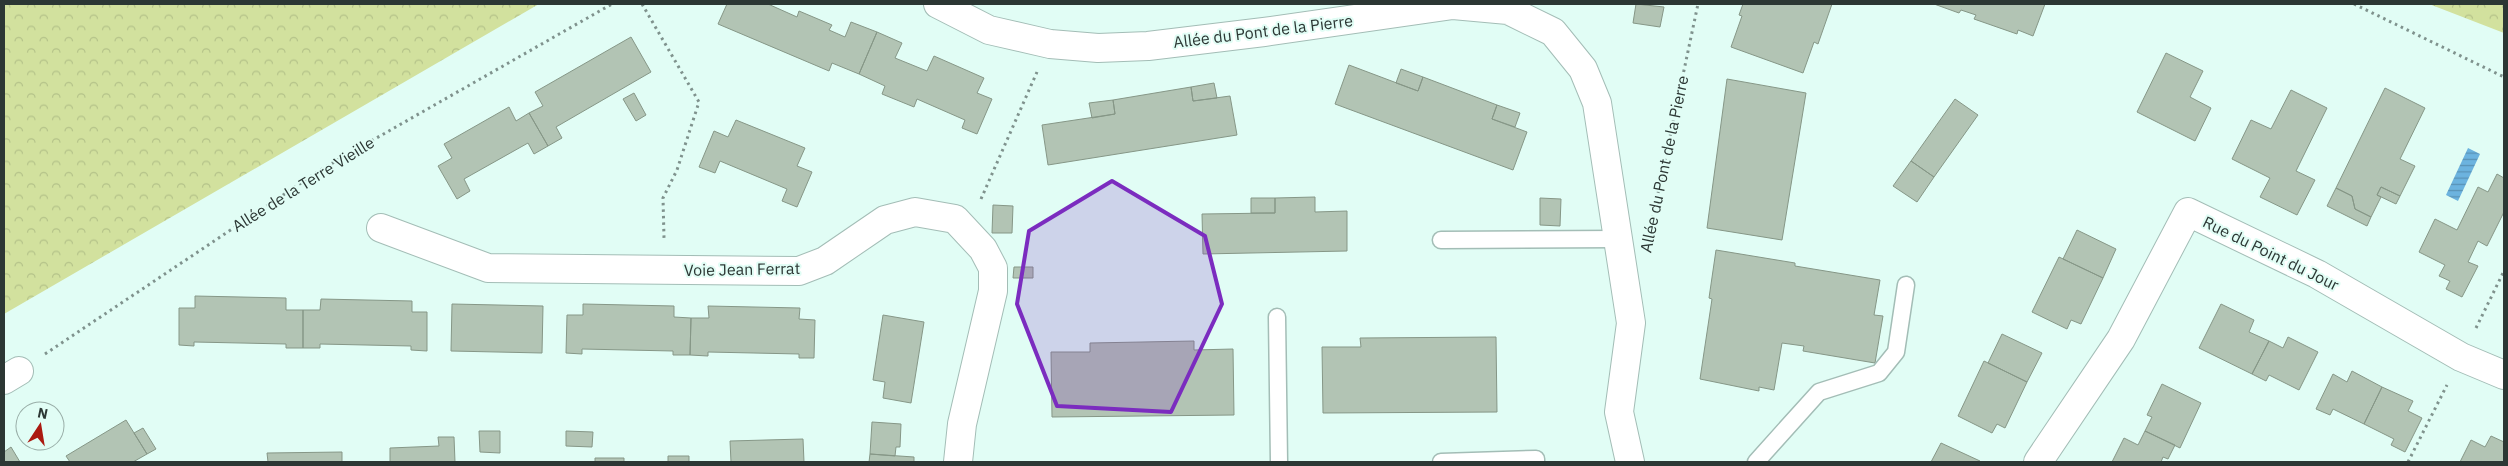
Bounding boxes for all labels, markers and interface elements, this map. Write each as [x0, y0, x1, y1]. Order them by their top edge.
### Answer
street label: Allée du Pont de la Pierre [1172, 10, 1354, 52]
street label: Allée du Pont de la Pierre [1635, 73, 1693, 254]
street label: Allée de la Terre Vieille [228, 132, 378, 236]
street label: Rue du Point du Jour [2200, 211, 2342, 295]
street label: Voie Jean Ferrat [684, 258, 800, 280]
north arrow [15, 401, 65, 451]
text: N [36, 403, 50, 423]

